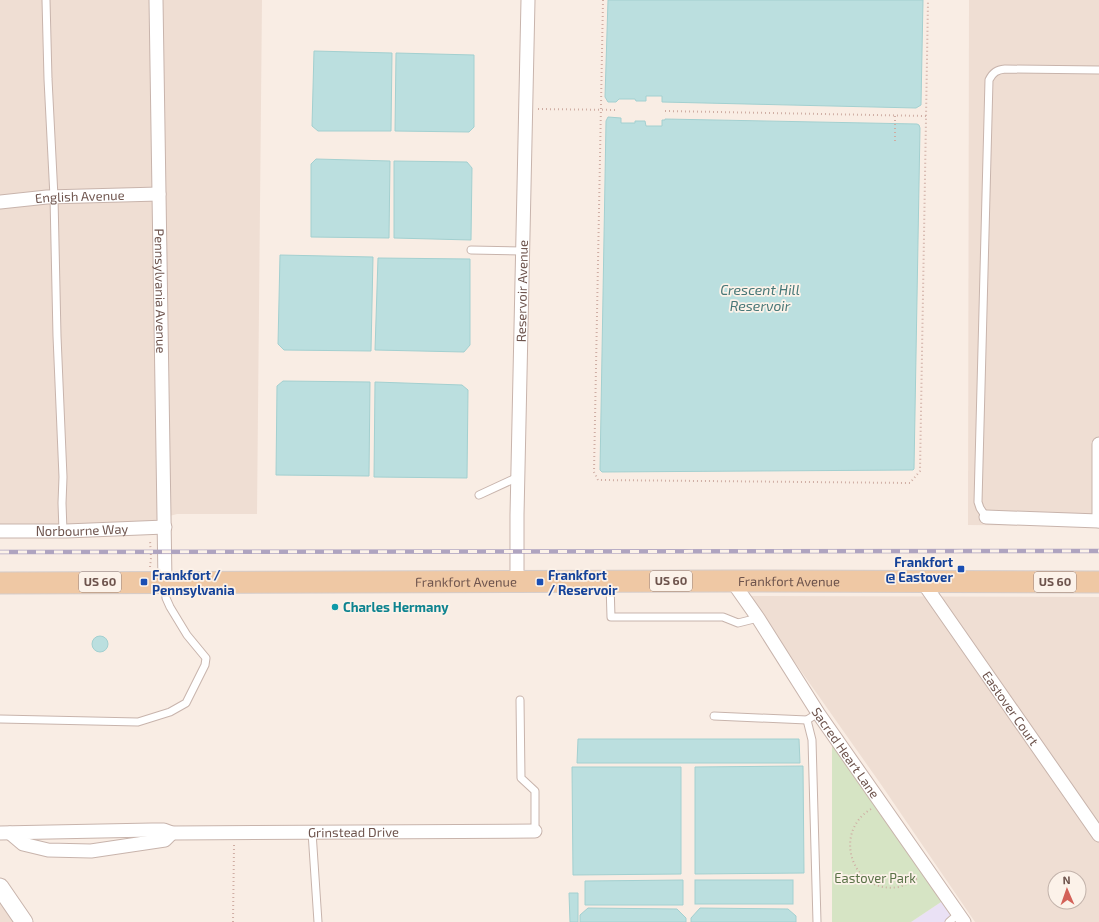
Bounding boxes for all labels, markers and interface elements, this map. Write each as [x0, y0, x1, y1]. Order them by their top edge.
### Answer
street label: English Avenue [34, 187, 125, 206]
street label: Pennsylvania Avenue [152, 228, 169, 354]
street label: Reservoir Avenue [513, 240, 531, 342]
water label: Crescent Hill Reservoir [720, 281, 800, 314]
street label: Norbourne Way [36, 520, 129, 539]
place label: Frankfort @ Eastover [885, 554, 954, 585]
marker: Frankfort @ Eastover [956, 564, 966, 574]
place label: Frankfort / Pennsylvania [152, 567, 235, 598]
place label: Frankfort / Reservoir [548, 567, 618, 598]
road number: US 60 [650, 571, 692, 591]
road number: US 60 [79, 572, 121, 592]
road number: US 60 [1034, 572, 1076, 592]
street label: Frankfort Avenue [738, 573, 840, 589]
street label: Frankfort Avenue [415, 574, 517, 590]
marker: Frankfort / Pennsylvania [139, 577, 149, 587]
marker: Frankfort / Reservoir [535, 577, 545, 587]
place label: Charles Hermany [343, 599, 449, 615]
marker: Charles Hermany [330, 602, 340, 612]
street label: Eastover Court [979, 668, 1042, 749]
street label: Sacred Heart Lane [808, 704, 883, 801]
street label: Grinstead Drive [308, 824, 399, 840]
park label: Eastover Park [834, 870, 916, 886]
north arrow [1047, 870, 1087, 910]
text: N [1062, 873, 1071, 886]

